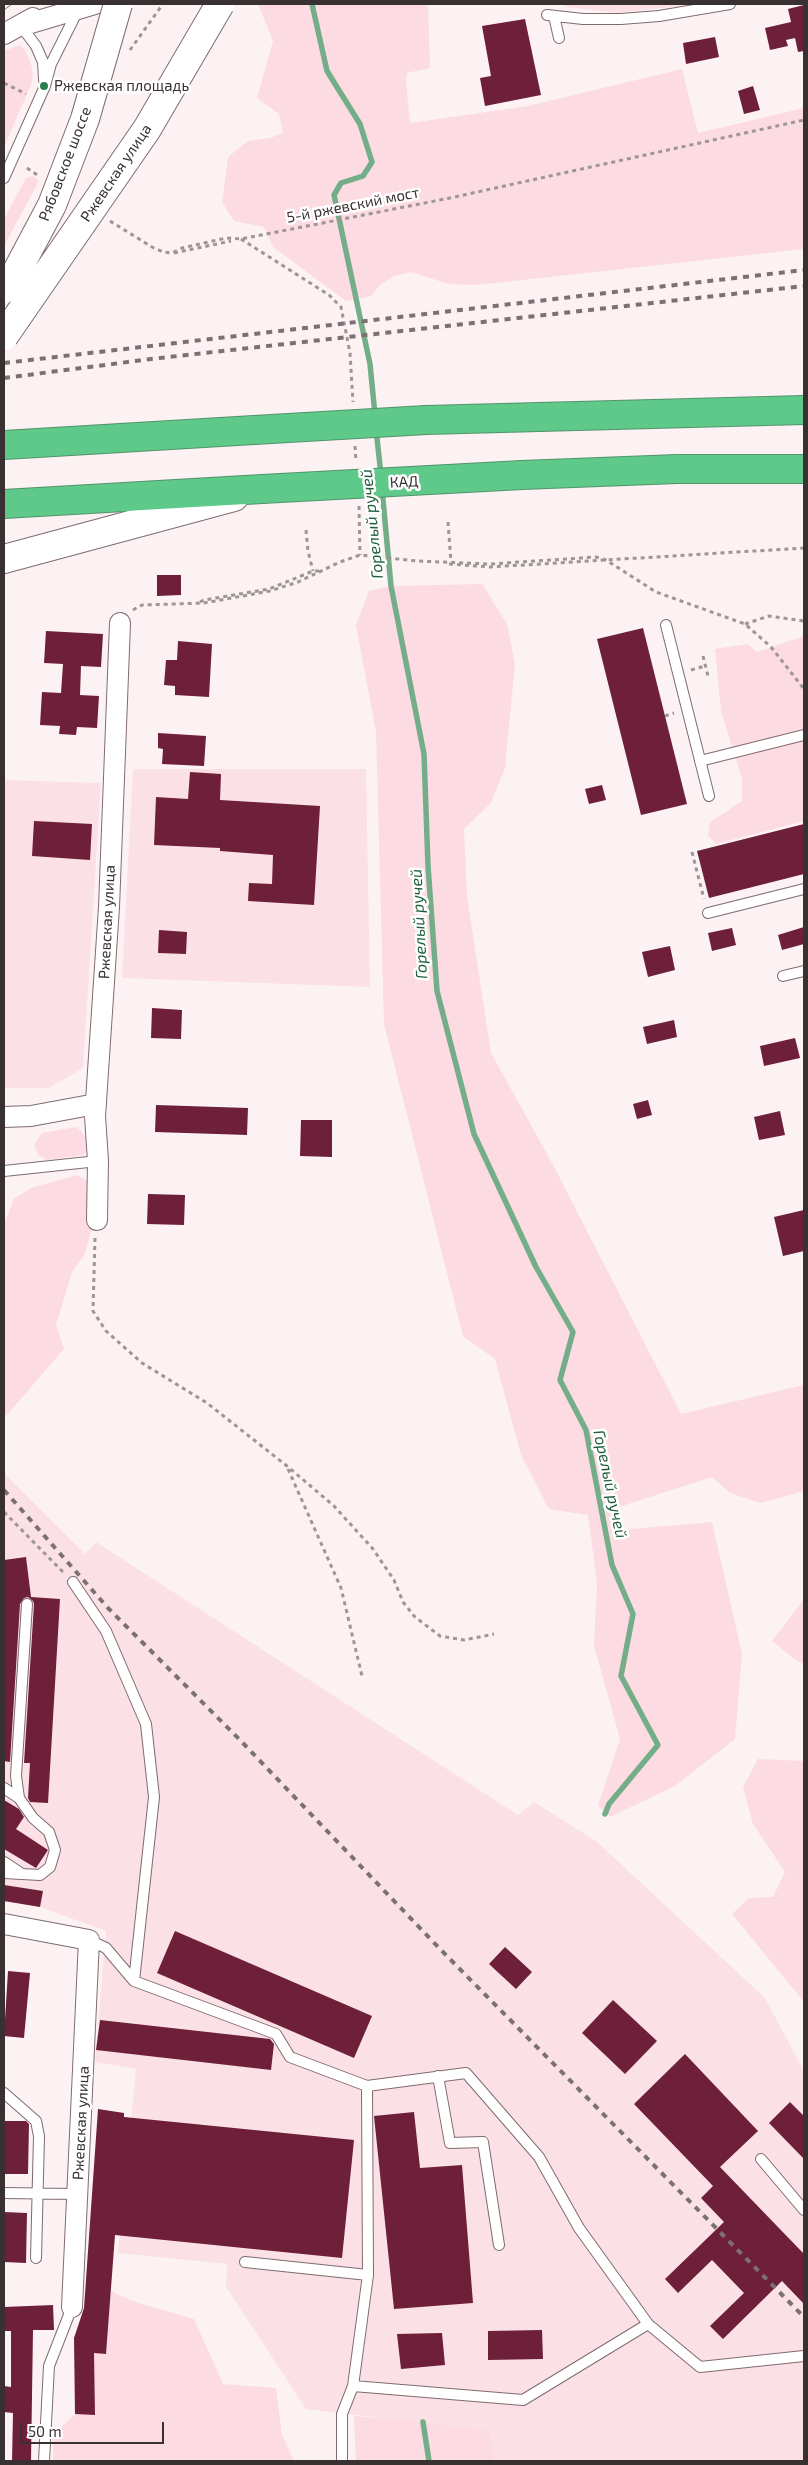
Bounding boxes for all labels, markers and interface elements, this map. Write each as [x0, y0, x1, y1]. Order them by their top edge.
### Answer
place label: Ржевская площадь [54, 77, 189, 95]
marker: Ржевская площадь [38, 80, 50, 92]
street label: Рябовское шоссе [35, 104, 95, 224]
street label: Ржевская улица [77, 121, 155, 225]
street label: 5-й ржевский мост [285, 183, 421, 227]
water label: Горелый ручей [357, 468, 387, 580]
street label: КАД [389, 472, 419, 492]
street label: Ржевская улица [95, 865, 119, 979]
water label: Горелый ручей [407, 868, 431, 980]
water label: Горелый ручей [589, 1428, 631, 1540]
street label: Ржевская улица [69, 2066, 93, 2180]
scale bar [22, 2412, 166, 2444]
text: 50 m [28, 2422, 62, 2440]

